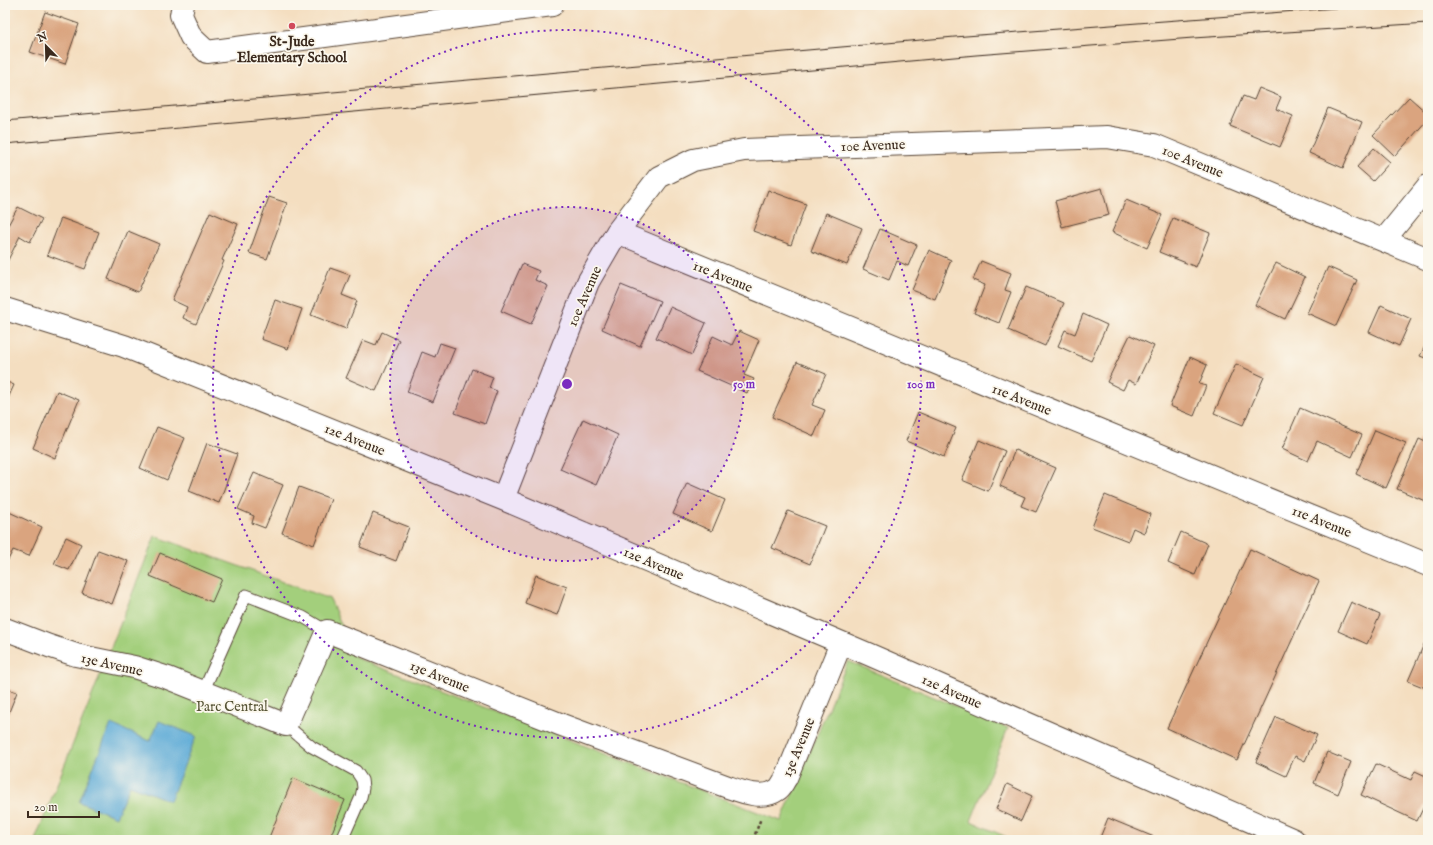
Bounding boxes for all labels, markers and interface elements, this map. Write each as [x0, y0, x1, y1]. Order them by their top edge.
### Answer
marker: St-Jude Elementary School [287, 21, 297, 31]
north arrow [26, 26, 66, 66]
text: N [34, 29, 50, 46]
place label: St-Jude Elementary School [237, 33, 348, 67]
street label: 10e Avenue [841, 136, 906, 156]
street label: 10e Avenue [1159, 142, 1226, 183]
street label: 11e Avenue [690, 257, 756, 297]
street label: 10e Avenue [564, 263, 606, 329]
centre of rings [560, 377, 574, 391]
text: 50 m [733, 377, 756, 392]
text: 100 m [907, 377, 936, 392]
street label: 11e Avenue [989, 380, 1055, 420]
street label: 12e Avenue [322, 420, 388, 460]
street label: 11e Avenue [1289, 502, 1355, 542]
street label: 12e Avenue [621, 543, 687, 585]
street label: 13e Avenue [79, 649, 145, 681]
street label: 13e Avenue [407, 657, 473, 697]
street label: 12e Avenue [919, 671, 985, 713]
park label: Parc Central [196, 698, 268, 716]
street label: 13e Avenue [778, 714, 820, 780]
scale bar [28, 793, 99, 819]
text: 20 m [34, 800, 57, 815]

